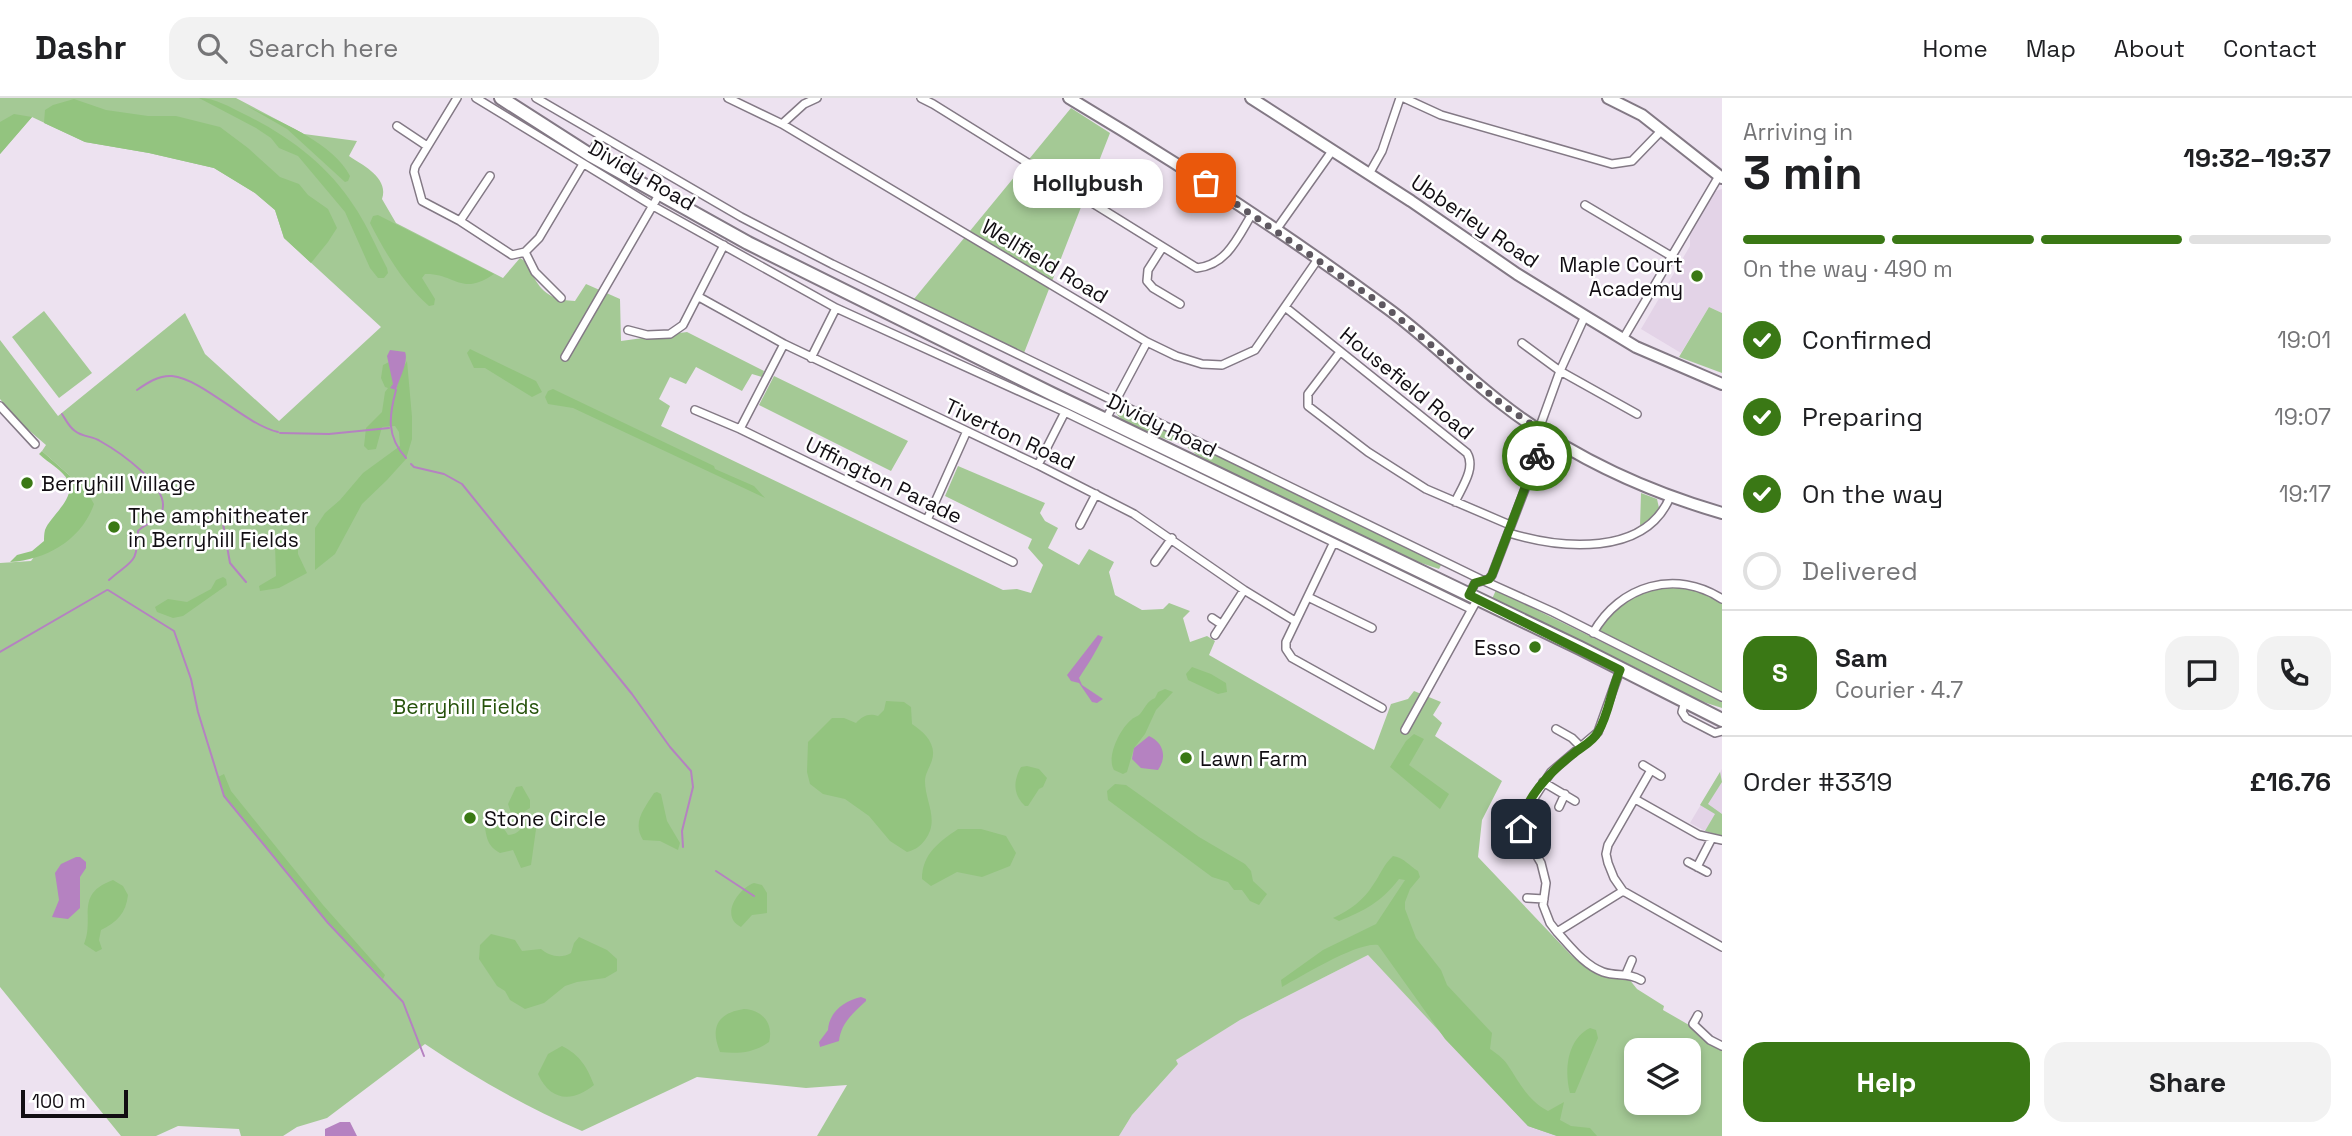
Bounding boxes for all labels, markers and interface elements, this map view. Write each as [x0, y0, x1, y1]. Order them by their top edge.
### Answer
search box [169, 17, 659, 80]
text: Dashr [35, 27, 127, 69]
icon: search [193, 29, 231, 67]
text: Search here [249, 31, 398, 65]
text: Home [1922, 33, 1988, 64]
text: Map [2026, 33, 2076, 64]
text: About [2114, 33, 2185, 64]
text: Contact [2223, 33, 2317, 64]
text: Arriving in [1743, 117, 1853, 147]
street label: Dividy Road [584, 134, 700, 216]
text: 19:32–19:37 [2183, 141, 2331, 175]
text: 3 min [1743, 144, 1863, 202]
pin [1176, 153, 1236, 213]
callout: Hollybush [1014, 158, 1164, 208]
icon: bag [1187, 164, 1225, 202]
text: Hollybush [1033, 168, 1143, 198]
street label: Ubberley Road [1406, 168, 1544, 274]
street label: Wellfield Road [977, 213, 1113, 309]
place label: Maple Court Academy [1559, 251, 1683, 302]
text: On the way · 490 m [1743, 254, 1953, 284]
marker: Maple Court Academy [1689, 268, 1705, 284]
street label: Housefield Road [1335, 321, 1479, 445]
icon: check [1743, 321, 1781, 359]
text: Confirmed [1802, 323, 1932, 357]
text: 19:01 [2277, 325, 2331, 355]
street label: Dividy Road [1103, 387, 1221, 463]
street label: Tiverton Road [941, 392, 1079, 476]
icon: check [1743, 398, 1781, 436]
text: Preparing [1802, 400, 1923, 434]
text: 19:07 [2274, 402, 2331, 432]
courier [1502, 421, 1572, 491]
street label: Uffington Parade [801, 430, 967, 530]
icon: bike [1518, 437, 1556, 475]
place label: Berryhill Village [41, 470, 196, 497]
marker: Berryhill Village [19, 475, 35, 491]
icon: check [1743, 475, 1781, 513]
text: On the way [1802, 477, 1943, 511]
text: 19:17 [2279, 479, 2331, 509]
place label: The amphitheater in Berryhill Fields [128, 502, 309, 553]
marker: The amphitheater in Berryhill Fields [106, 519, 122, 535]
text: Delivered [1802, 554, 1918, 588]
place label: Esso [1474, 634, 1521, 661]
button: chat [2165, 636, 2239, 710]
button: phone [2257, 636, 2331, 710]
marker: Esso [1527, 639, 1543, 655]
text: Sam [1835, 641, 1888, 675]
text: S [1772, 656, 1788, 690]
text: Courier · 4.7 [1835, 675, 1963, 705]
park label: Berryhill Fields [392, 693, 540, 720]
place label: Lawn Farm [1200, 745, 1308, 772]
marker: Lawn Farm [1178, 750, 1194, 766]
text: Order #3319 [1743, 765, 1893, 799]
text: £16.76 [2249, 765, 2331, 799]
pin [1491, 799, 1551, 859]
place label: Stone Circle [484, 805, 606, 832]
marker: Stone Circle [462, 810, 478, 826]
icon: home [1502, 810, 1540, 848]
map controls [1624, 1038, 1701, 1115]
button: layers [1624, 1038, 1701, 1115]
button: Help [1743, 1042, 2030, 1122]
button: Share [2044, 1042, 2331, 1122]
scale bar [21, 1087, 128, 1119]
text: 100 m [32, 1089, 86, 1114]

